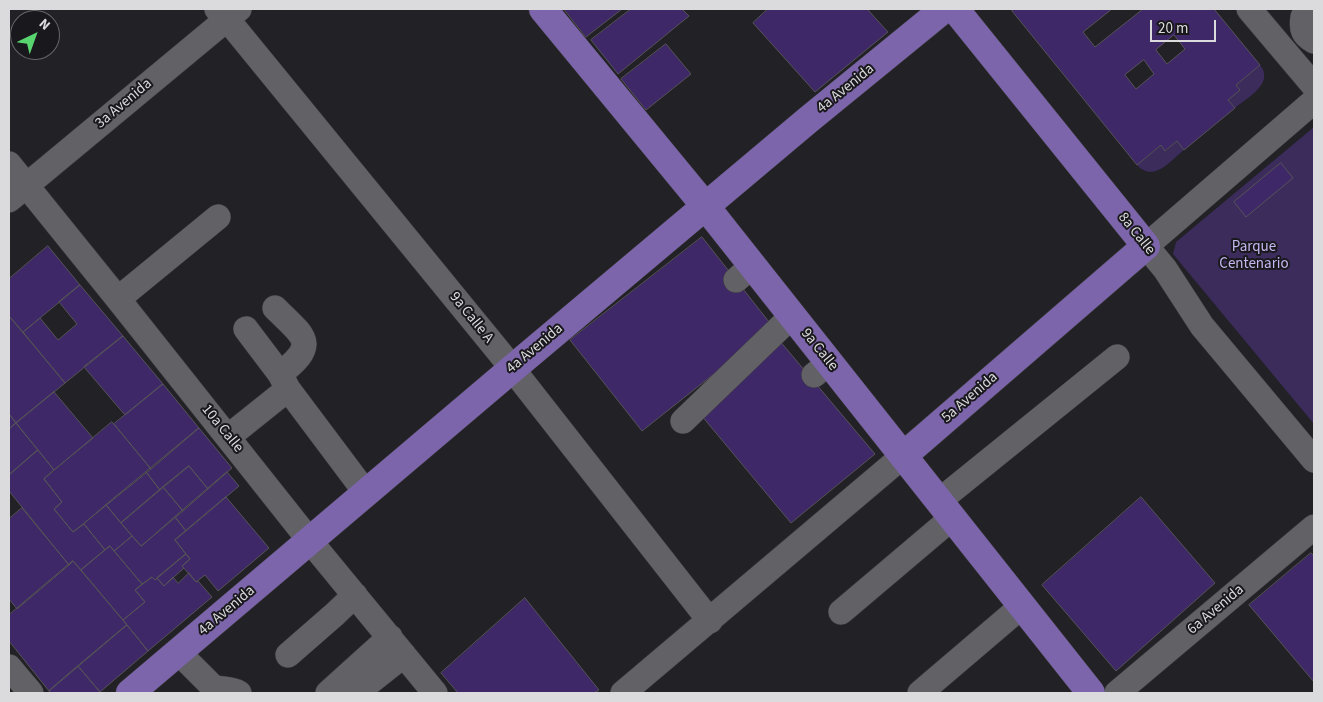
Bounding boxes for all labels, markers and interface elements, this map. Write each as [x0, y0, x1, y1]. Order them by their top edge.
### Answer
north arrow [10, 10, 60, 60]
scale bar [1153, 10, 1219, 42]
text: N [34, 14, 55, 35]
text: 20 m [1158, 18, 1188, 39]
street label: 4a Avenida [814, 61, 878, 117]
street label: 3a Avenida [92, 75, 156, 133]
street label: 8a Calle [1114, 209, 1158, 259]
park label: Parque Centenario [1219, 239, 1289, 274]
street label: 9a Calle A [445, 289, 497, 347]
street label: 4a Avenida [503, 320, 567, 378]
street label: 9a Calle [797, 325, 841, 375]
street label: 5a Avenida [938, 369, 1002, 427]
street label: 10a Calle [197, 401, 247, 457]
street label: 6a Avenida [1184, 581, 1248, 639]
street label: 4a Avenida [195, 582, 259, 640]

